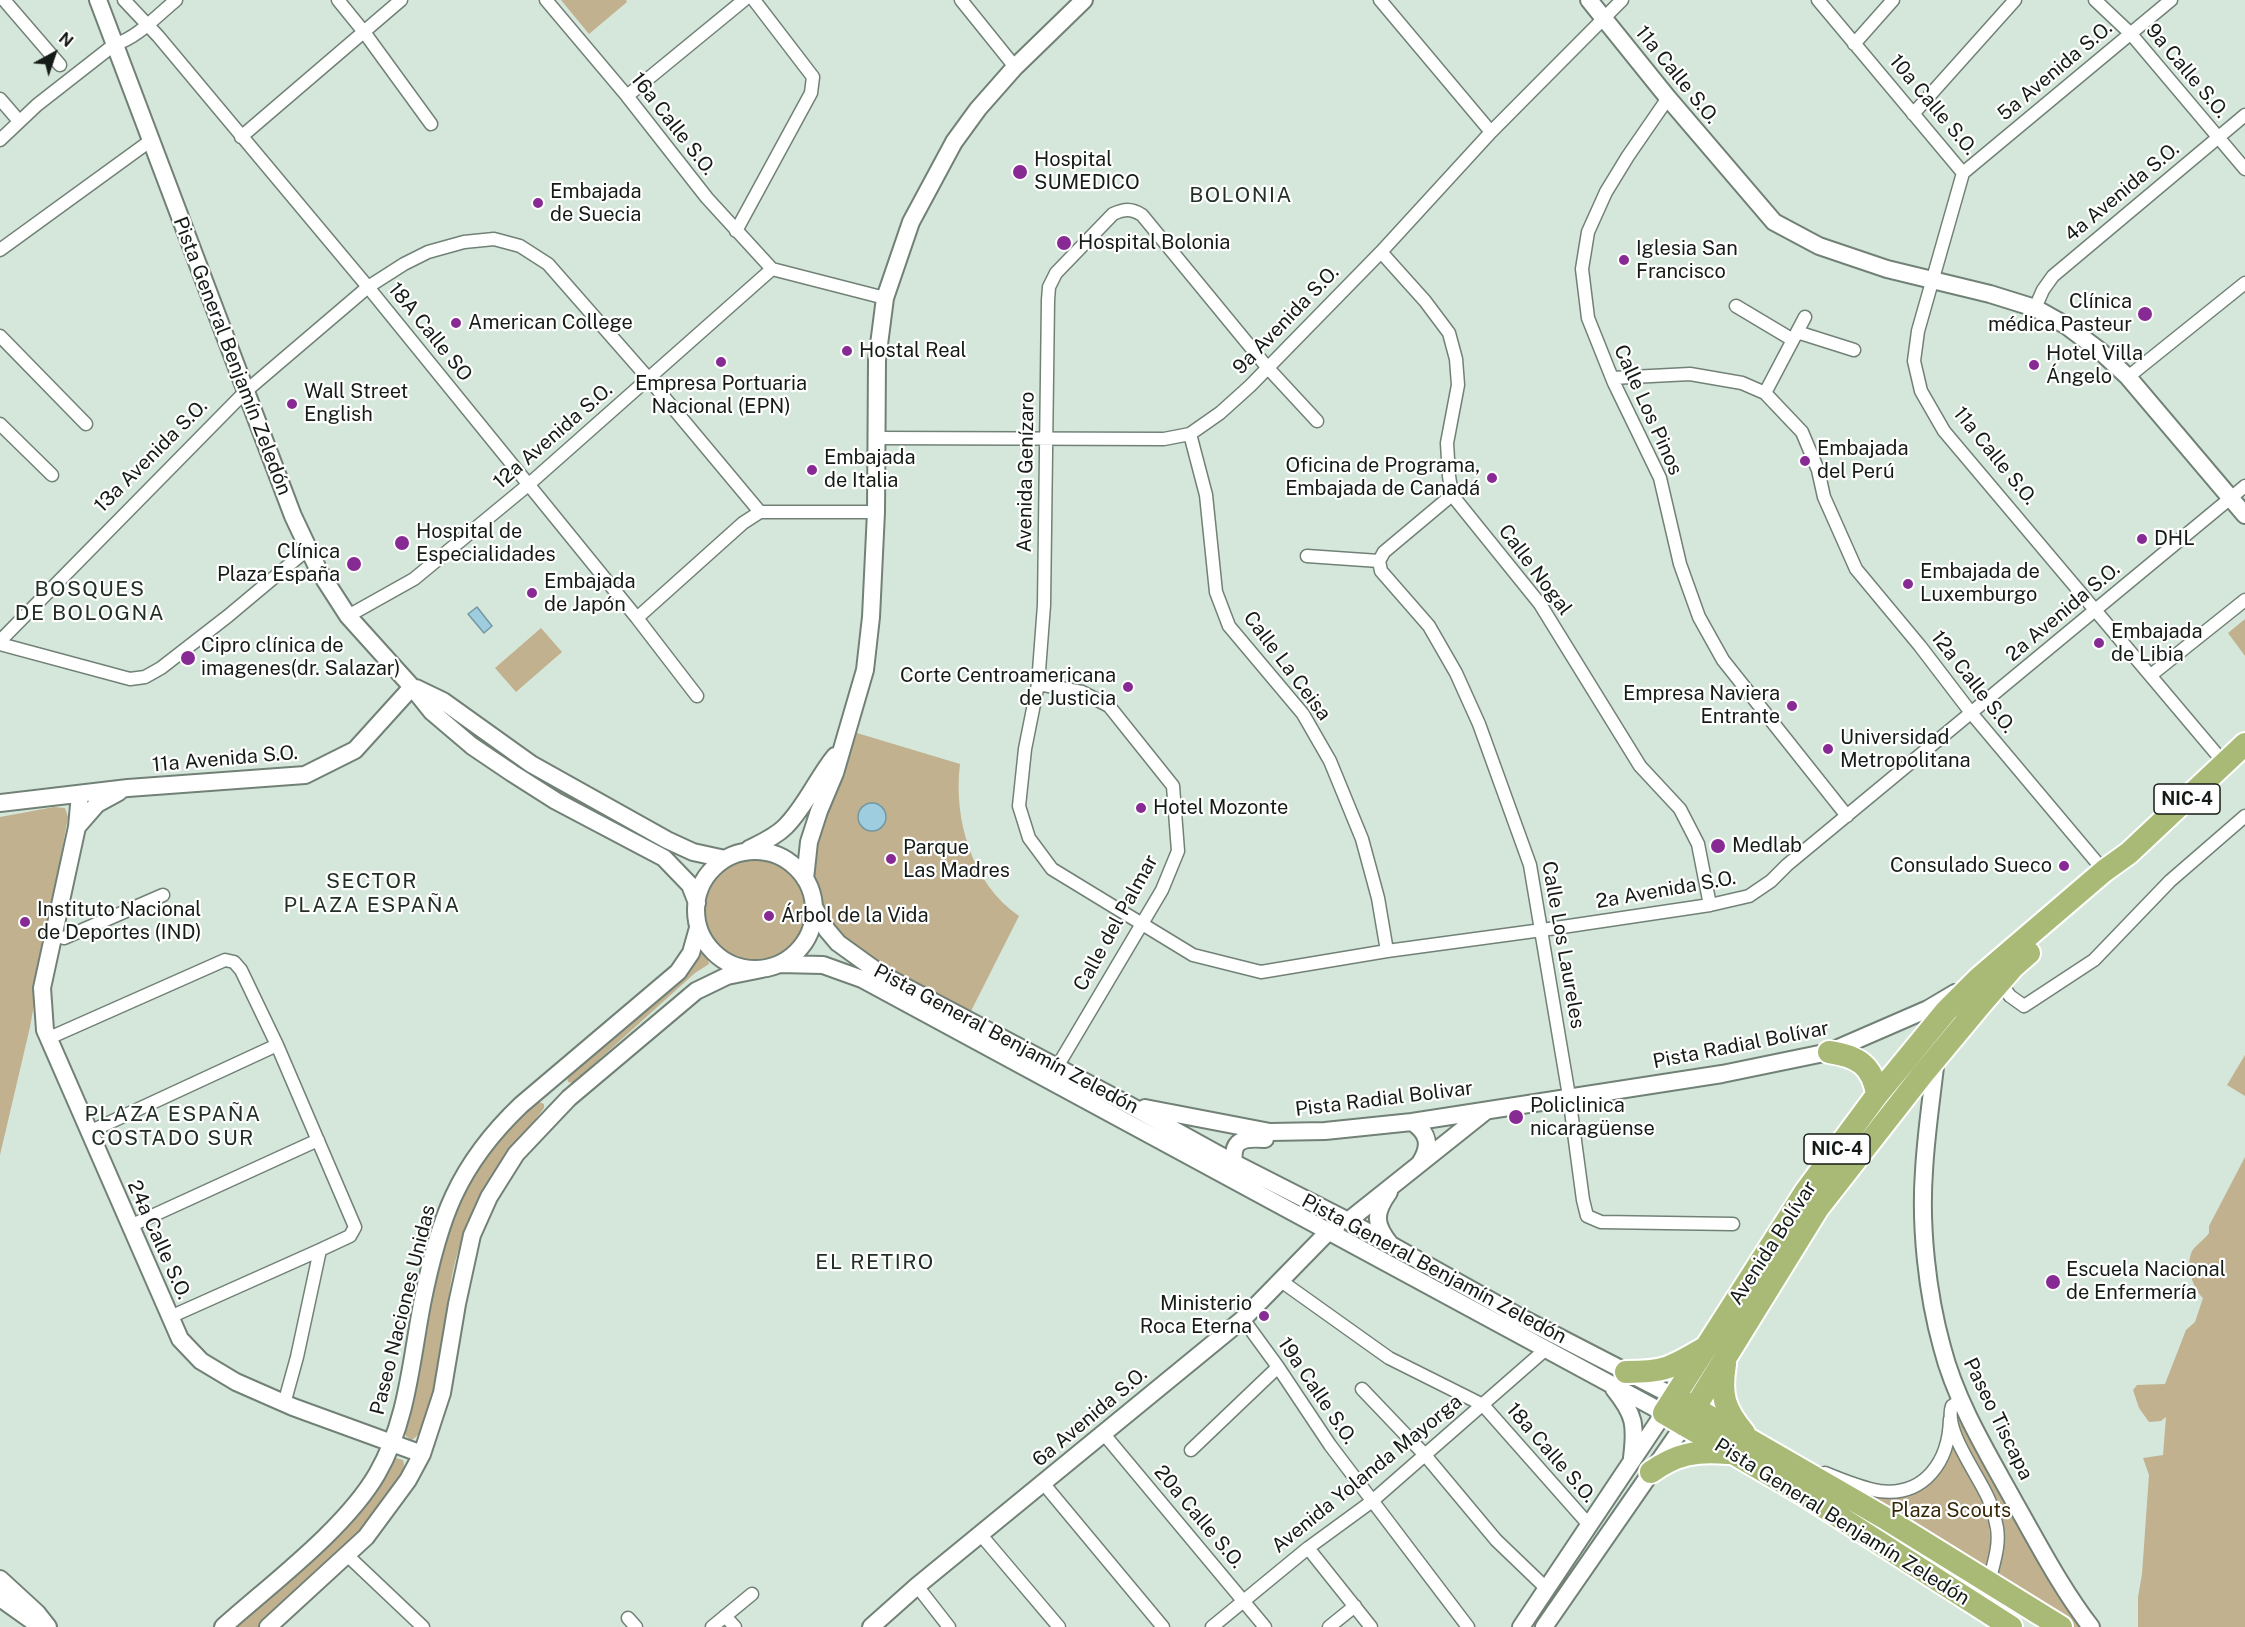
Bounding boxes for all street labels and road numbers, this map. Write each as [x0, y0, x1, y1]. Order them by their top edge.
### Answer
street label: 5a Avenida S.O. [1993, 16, 2117, 126]
street label: 9a Calle S.O. [2141, 19, 2233, 123]
street label: 11a Calle S.O. [1630, 21, 1724, 129]
street label: 10a Calle S.O. [1884, 50, 1982, 160]
street label: 16a Calle S.O. [625, 68, 721, 180]
street label: 4a Avenida S.O. [2060, 137, 2184, 247]
street label: Pista General Benjamín Zeledón [168, 213, 296, 499]
street label: 9a Avenida S.O. [1228, 261, 1344, 379]
street label: 18A Calle SO [383, 278, 477, 386]
street label: Calle Los Pinos [1609, 341, 1687, 479]
street label: 12a Avenida S.O. [489, 378, 617, 494]
street label: Avenida Genízaro [1013, 391, 1039, 553]
street label: 13a Avenida S.O. [89, 394, 213, 518]
street label: 11a Calle S.O. [1948, 402, 2042, 510]
street label: Calle Nogal [1493, 520, 1577, 620]
street label: 2a Avenida S.O. [2001, 557, 2125, 667]
street label: Calle La Ceisa [1238, 607, 1336, 725]
street label: 12a Calle S.O. [1926, 626, 2020, 738]
street label: 11a Avenida S.O. [151, 741, 299, 777]
road number: NIC-4 [2154, 784, 2220, 814]
street label: Calle del Palmar [1069, 851, 1163, 995]
street label: Calle Los Laureles [1536, 859, 1590, 1031]
street label: 2a Avenida S.O. [1594, 866, 1738, 914]
street label: Pista General Benjamín Zeledón [870, 959, 1142, 1119]
street label: Pista Radial Bolívar [1651, 1016, 1831, 1074]
street label: Pista Radial Bolivar [1294, 1076, 1474, 1122]
road number: NIC-4 [1804, 1134, 1870, 1164]
street label: 24a Calle S.O. [122, 1177, 196, 1303]
street label: Avenida Bolívar [1724, 1177, 1822, 1309]
street label: Pista General Benjamín Zeledón [1298, 1189, 1570, 1349]
street label: Paseo Naciones Unidas [365, 1203, 441, 1417]
street label: 19a Calle S.O. [1272, 1333, 1362, 1449]
street label: Paseo Tiscapa [1958, 1354, 2038, 1484]
street label: 6a Avenida S.O. [1028, 1362, 1152, 1472]
street label: Avenida Yolanda Mayorga [1267, 1390, 1467, 1558]
street label: 18a Calle S.O. [1501, 1398, 1601, 1508]
street label: Pista General Benjamín Zeledón [1710, 1433, 1974, 1611]
street label: 20a Calle S.O. [1149, 1460, 1249, 1574]

